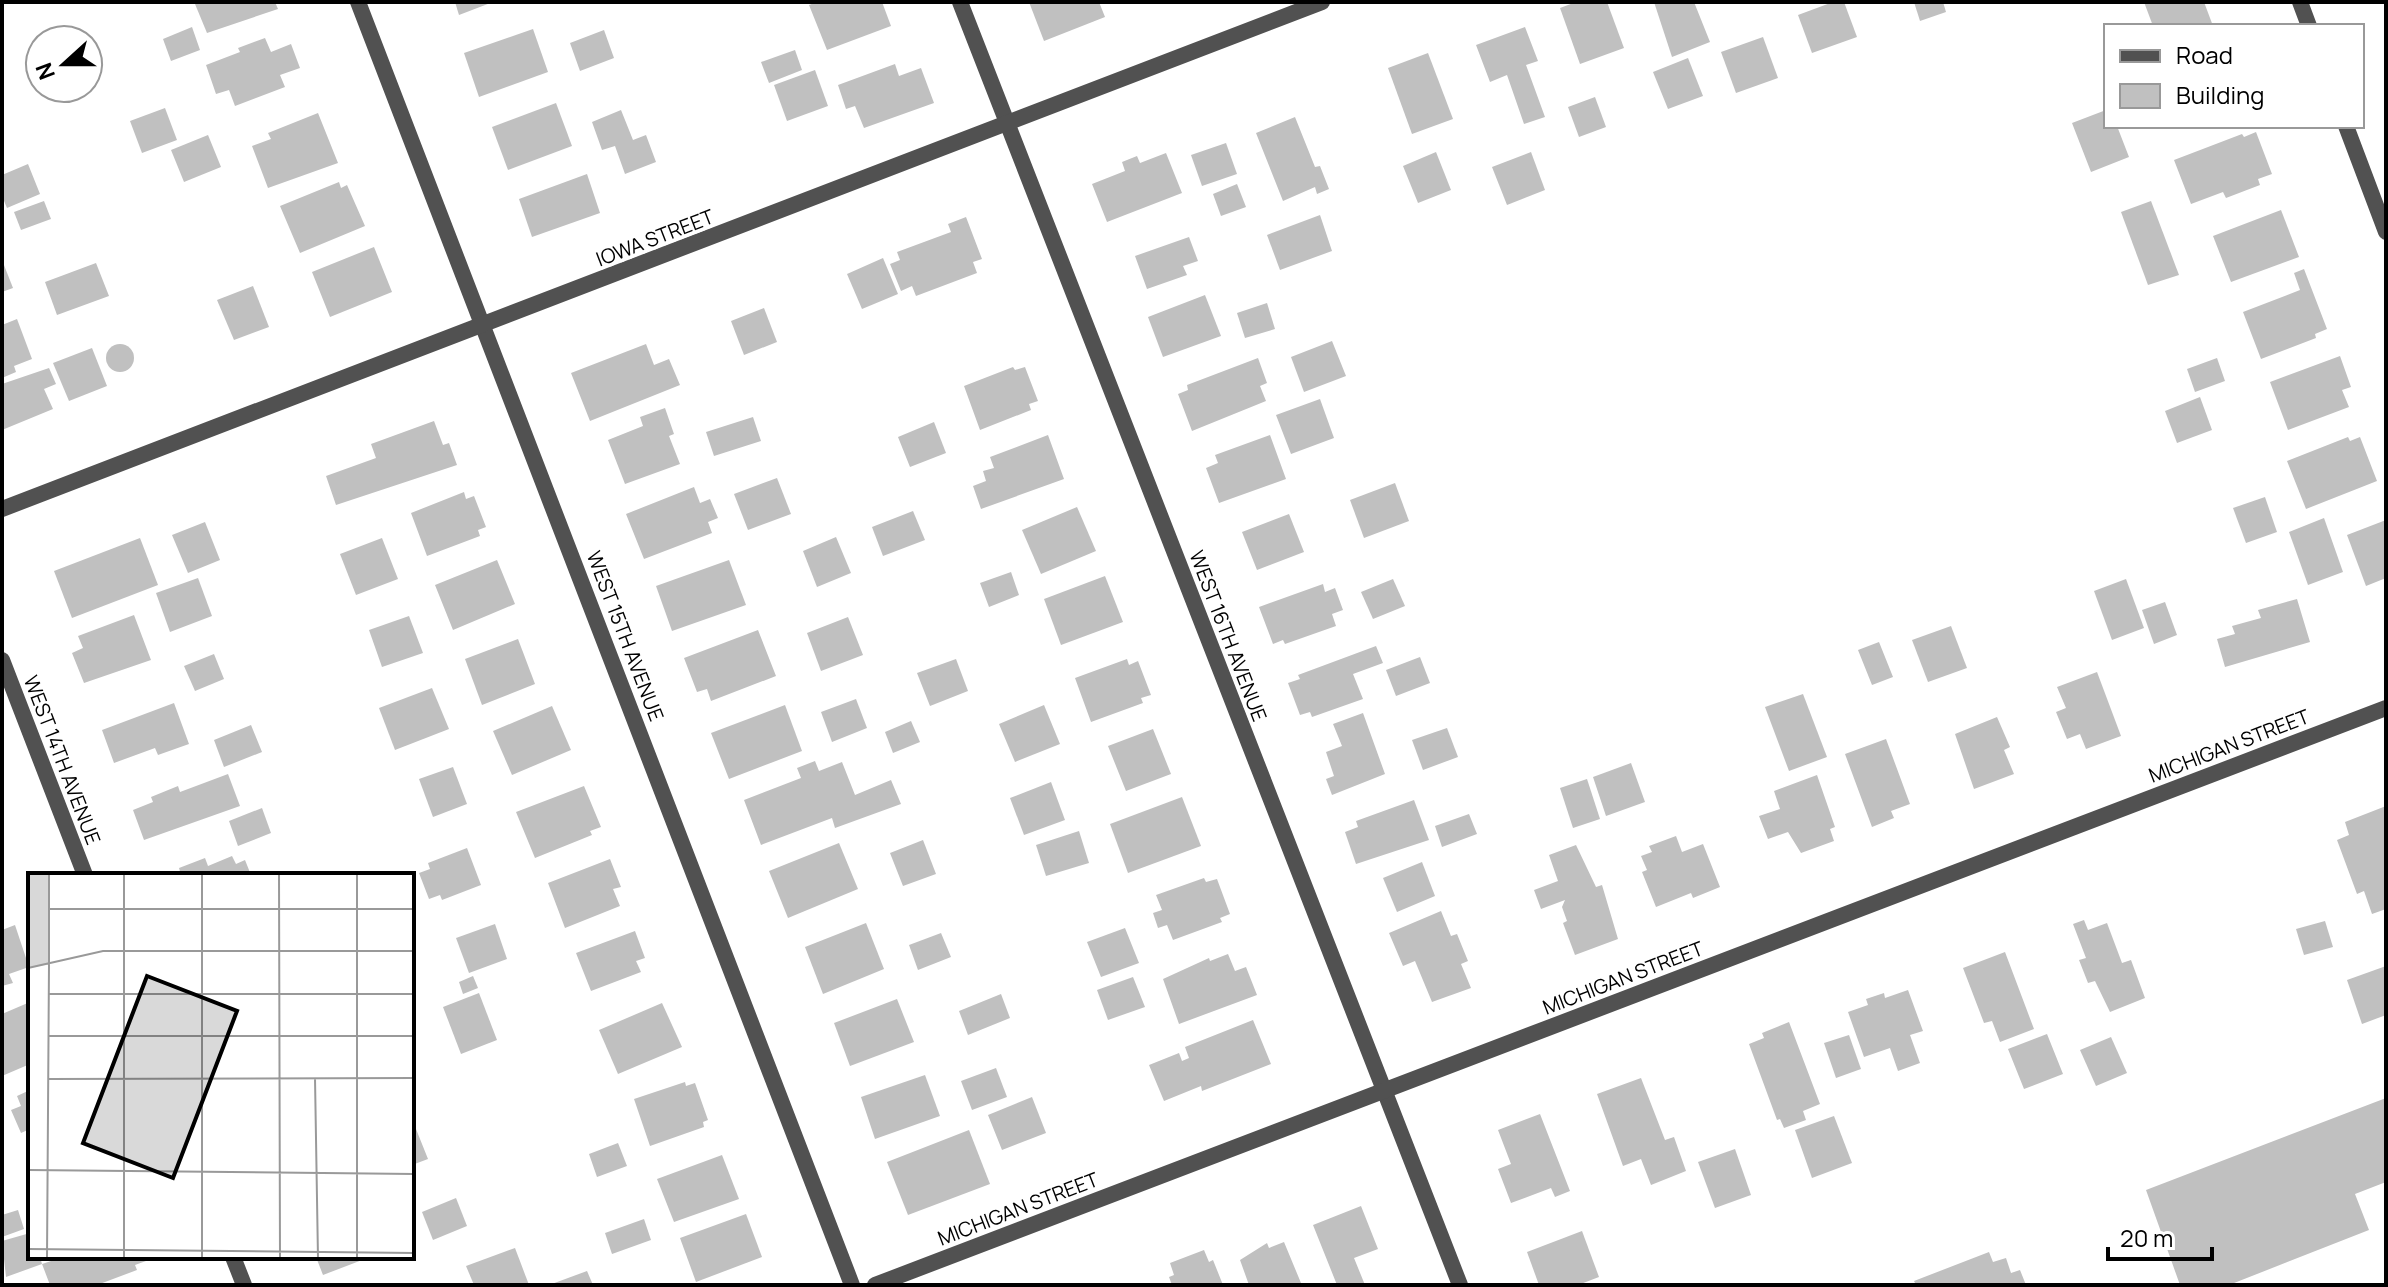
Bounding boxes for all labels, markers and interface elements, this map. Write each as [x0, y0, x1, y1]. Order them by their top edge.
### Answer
north arrow [24, 24, 104, 104]
legend [2104, 24, 2364, 128]
text: Road [2176, 38, 2233, 71]
text: N [28, 58, 62, 84]
text: Building [2176, 78, 2264, 111]
street label: IOWA STREET [592, 203, 718, 272]
street label: WEST 15TH AVENUE [581, 547, 670, 725]
street label: WEST 16TH AVENUE [1183, 547, 1273, 725]
street label: WEST 14TH AVENUE [18, 671, 107, 848]
street label: MICHIGAN STREET [2145, 702, 2313, 789]
inset map [28, 873, 414, 1259]
street label: MICHIGAN STREET [1539, 934, 1707, 1021]
street label: MICHIGAN STREET [934, 1165, 1102, 1252]
scale bar [2108, 1211, 2212, 1261]
text: 20 m [2120, 1221, 2173, 1254]

